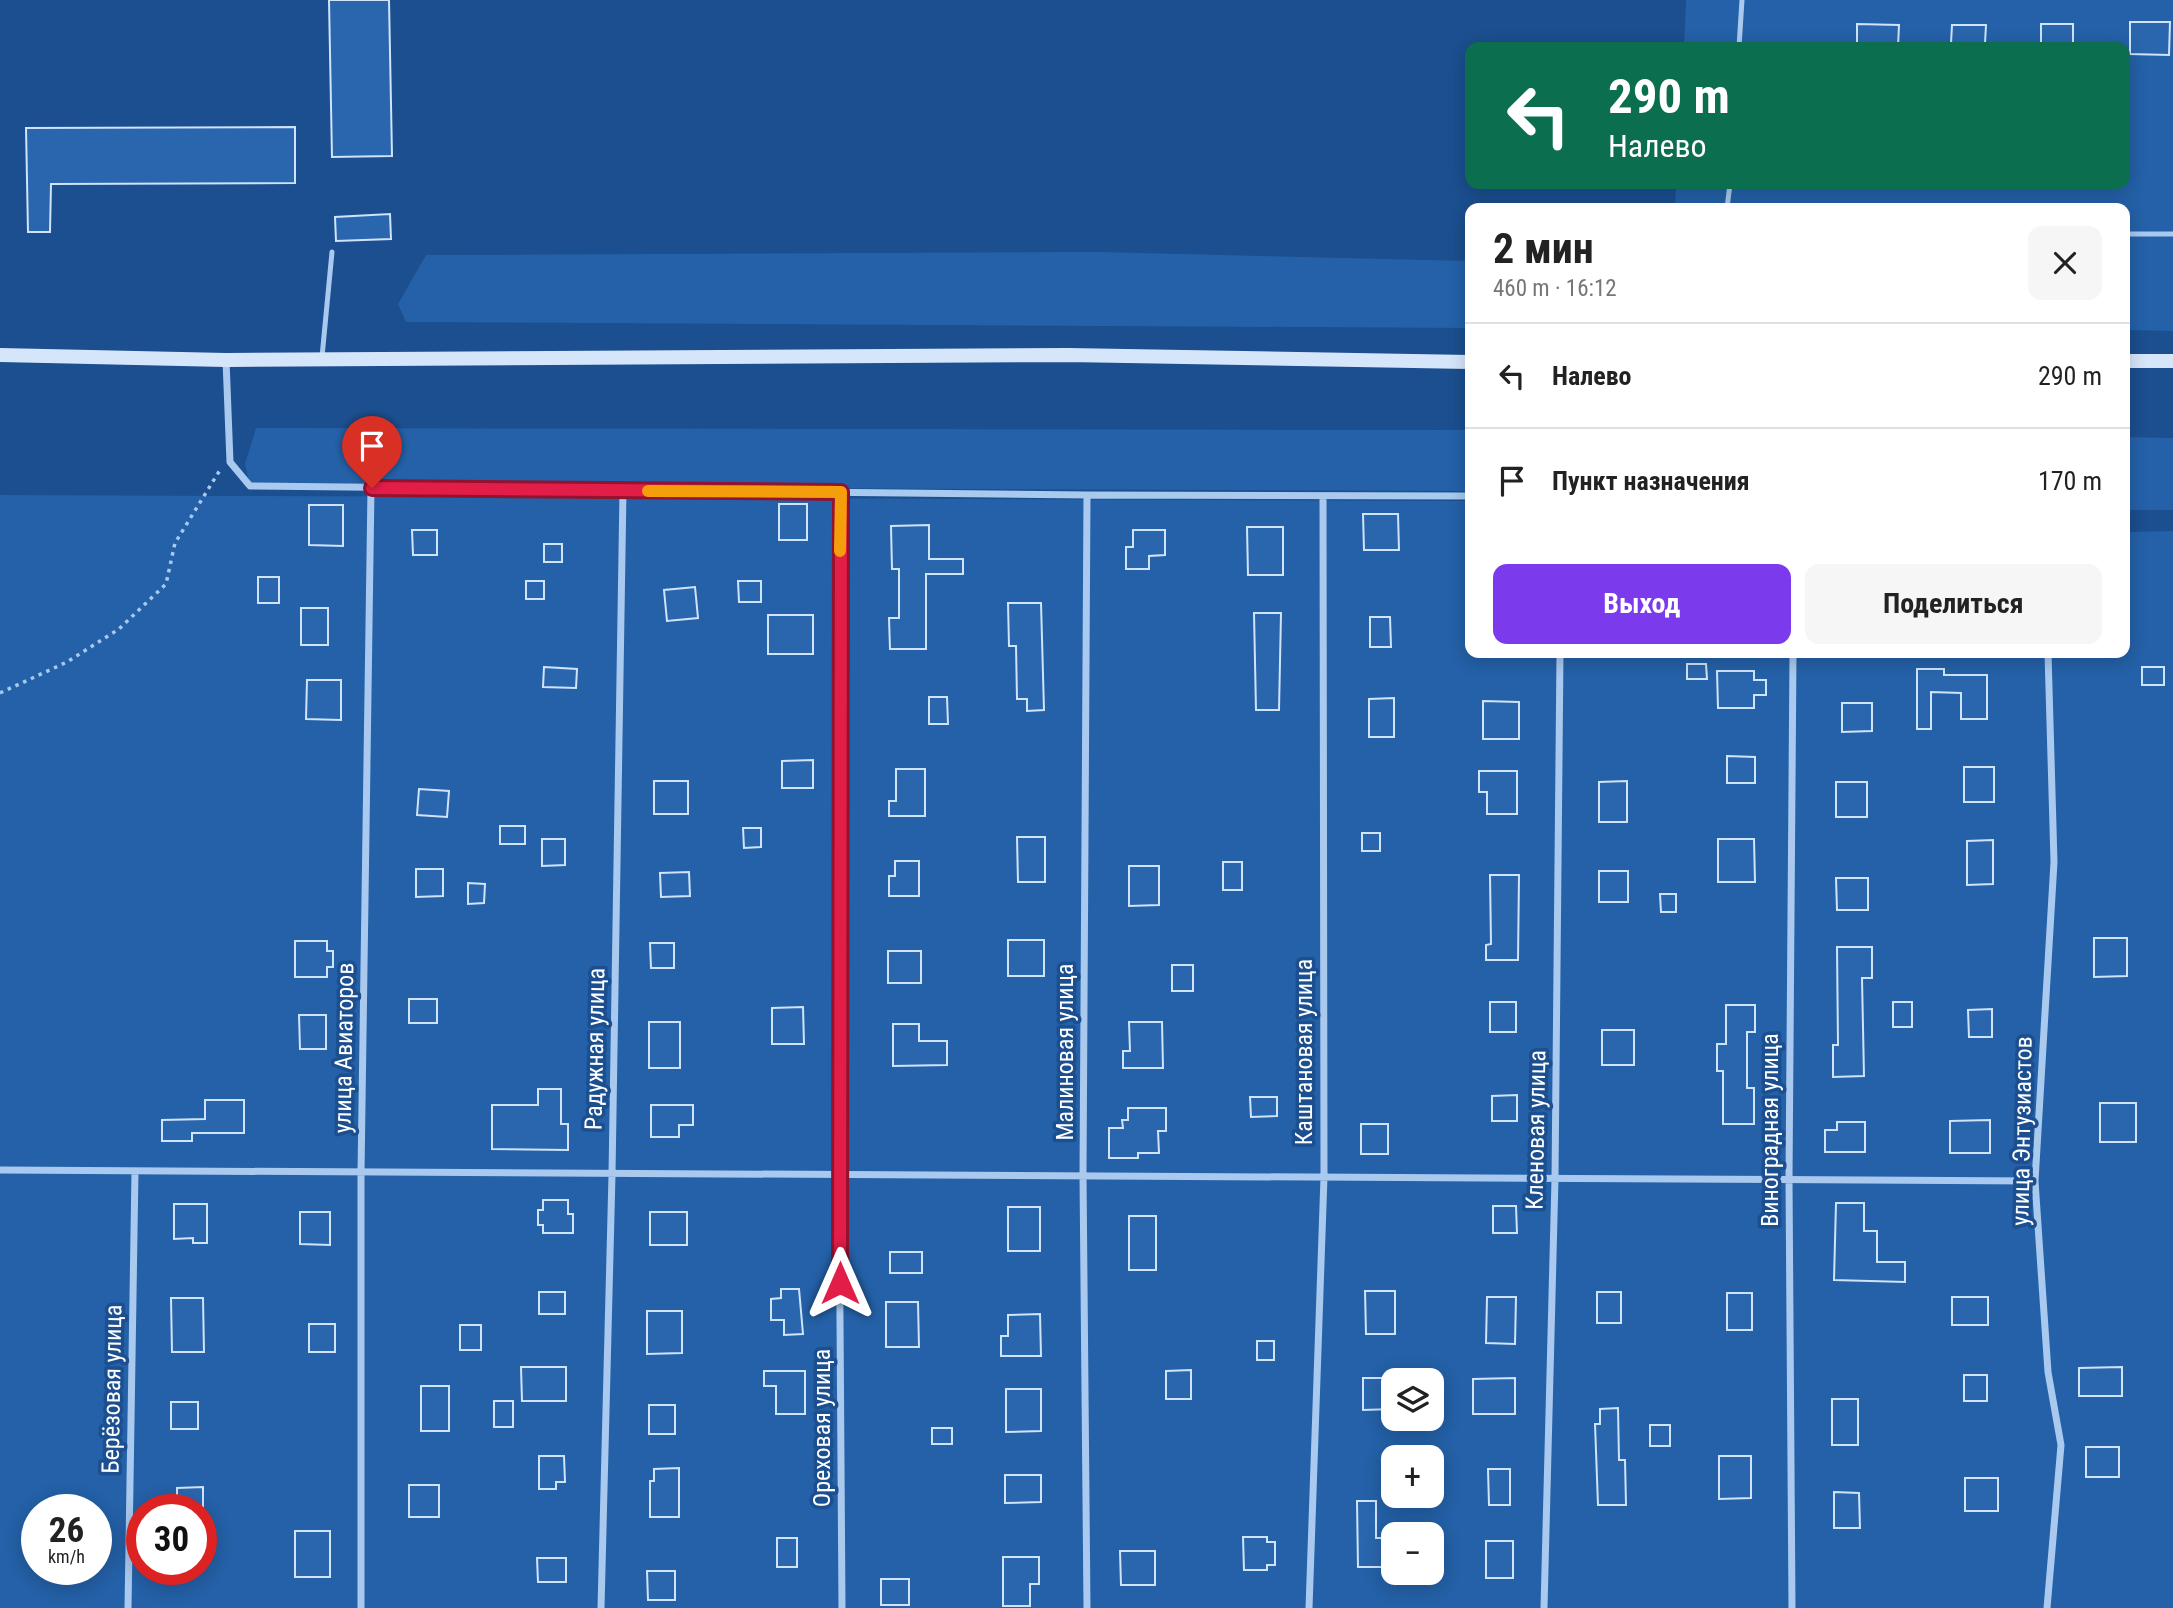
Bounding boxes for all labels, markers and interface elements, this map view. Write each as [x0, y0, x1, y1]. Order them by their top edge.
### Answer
text: 290 m [1608, 68, 1730, 125]
icon: left [1493, 70, 1584, 161]
text: Налево [1608, 127, 1707, 165]
text: 2 мин [1493, 224, 1594, 273]
button: close [2028, 226, 2102, 300]
text: 460 m · 16:12 [1493, 275, 1617, 302]
icon: left [1493, 357, 1531, 395]
text: Налево [1552, 361, 1632, 391]
text: 290 m [2038, 361, 2102, 391]
pin [342, 416, 402, 488]
icon: arrive [353, 427, 391, 465]
icon: arrive [1493, 462, 1531, 500]
text: Пункт назначения [1552, 466, 1750, 496]
text: 170 m [2038, 466, 2102, 496]
button: Выход [1493, 564, 1791, 644]
button: Поделиться [1805, 564, 2102, 644]
street label: Каштановая улица [1290, 959, 1318, 1145]
street label: улица Авиаторов [329, 962, 359, 1134]
street label: Малиновая улица [1051, 963, 1079, 1141]
street label: Радужная улица [580, 968, 610, 1130]
street label: Виноградная улица [1756, 1033, 1784, 1227]
street label: улица Энтузиастов [2006, 1036, 2038, 1226]
street label: Кленовая улица [1521, 1050, 1551, 1210]
position arrow [803, 1246, 877, 1320]
street label: Берёзовая улица [97, 1304, 127, 1474]
street label: Ореховая улица [808, 1349, 836, 1507]
map controls [1381, 1368, 1444, 1585]
button: layers [1381, 1368, 1444, 1431]
button: + [1381, 1445, 1444, 1508]
speed limit sign: 30 [126, 1494, 217, 1585]
text: 26 [49, 1510, 84, 1551]
button: − [1381, 1522, 1444, 1585]
text: km/h [48, 1546, 85, 1567]

